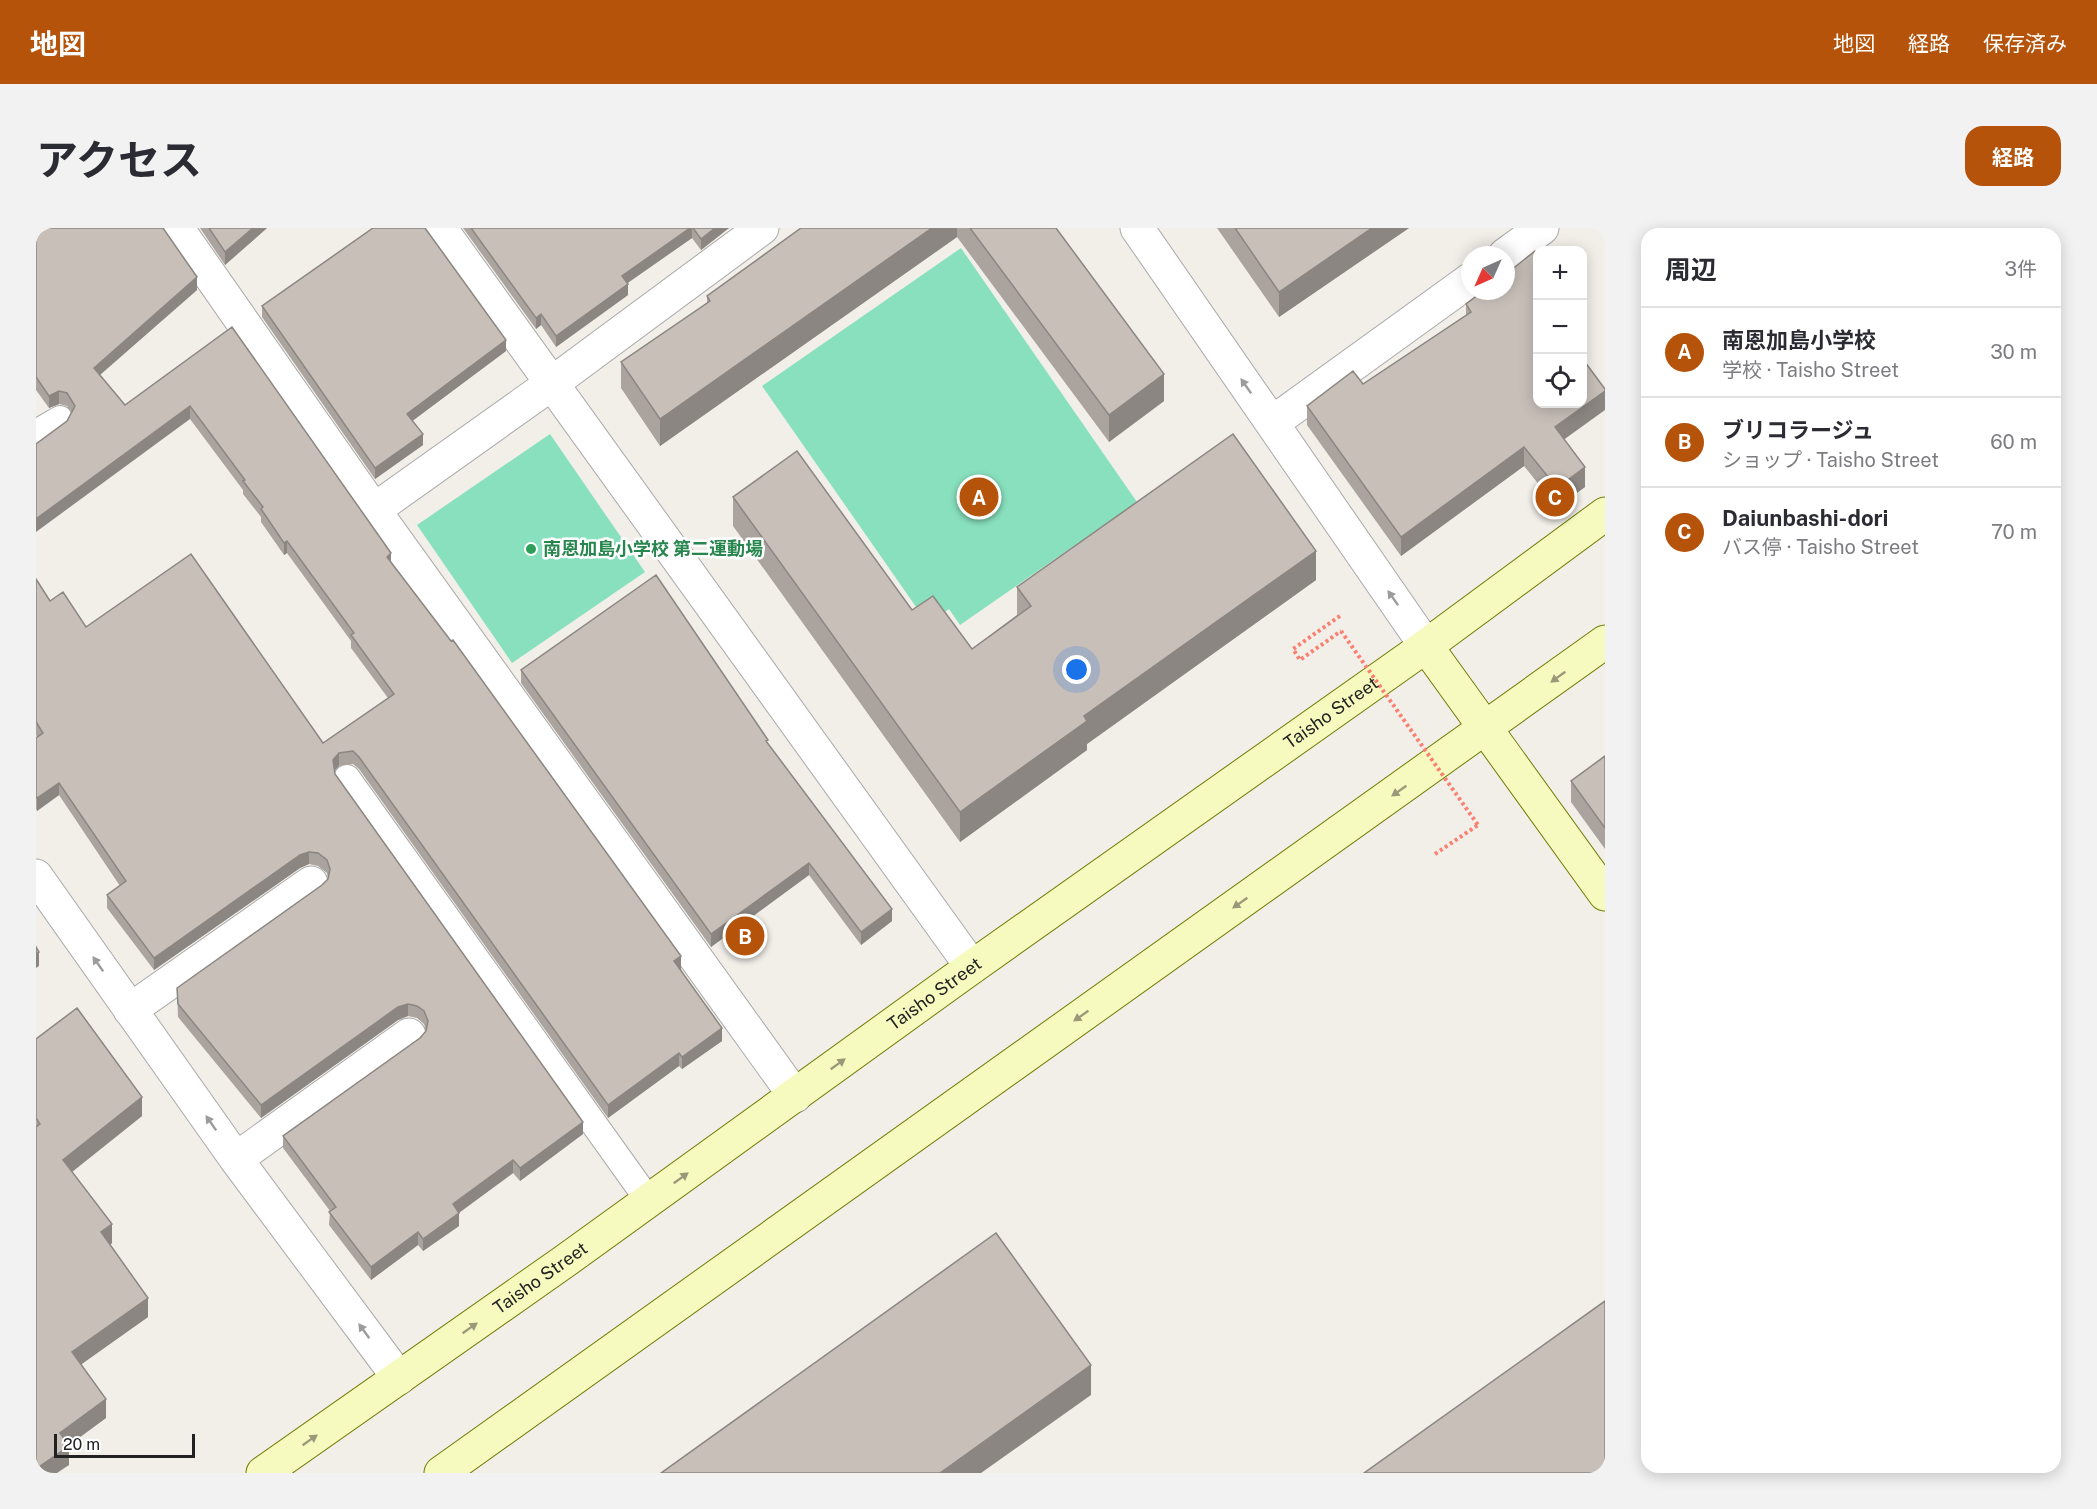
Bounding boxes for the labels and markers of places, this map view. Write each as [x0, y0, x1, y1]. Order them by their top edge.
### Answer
pin: A [960, 474, 998, 520]
pin: C [1536, 474, 1574, 520]
place label: 南恩加島小学校 第二運動場 [543, 538, 763, 559]
marker: 南恩加島小学校 第二運動場 [524, 542, 538, 556]
pin: B [726, 914, 764, 958]

